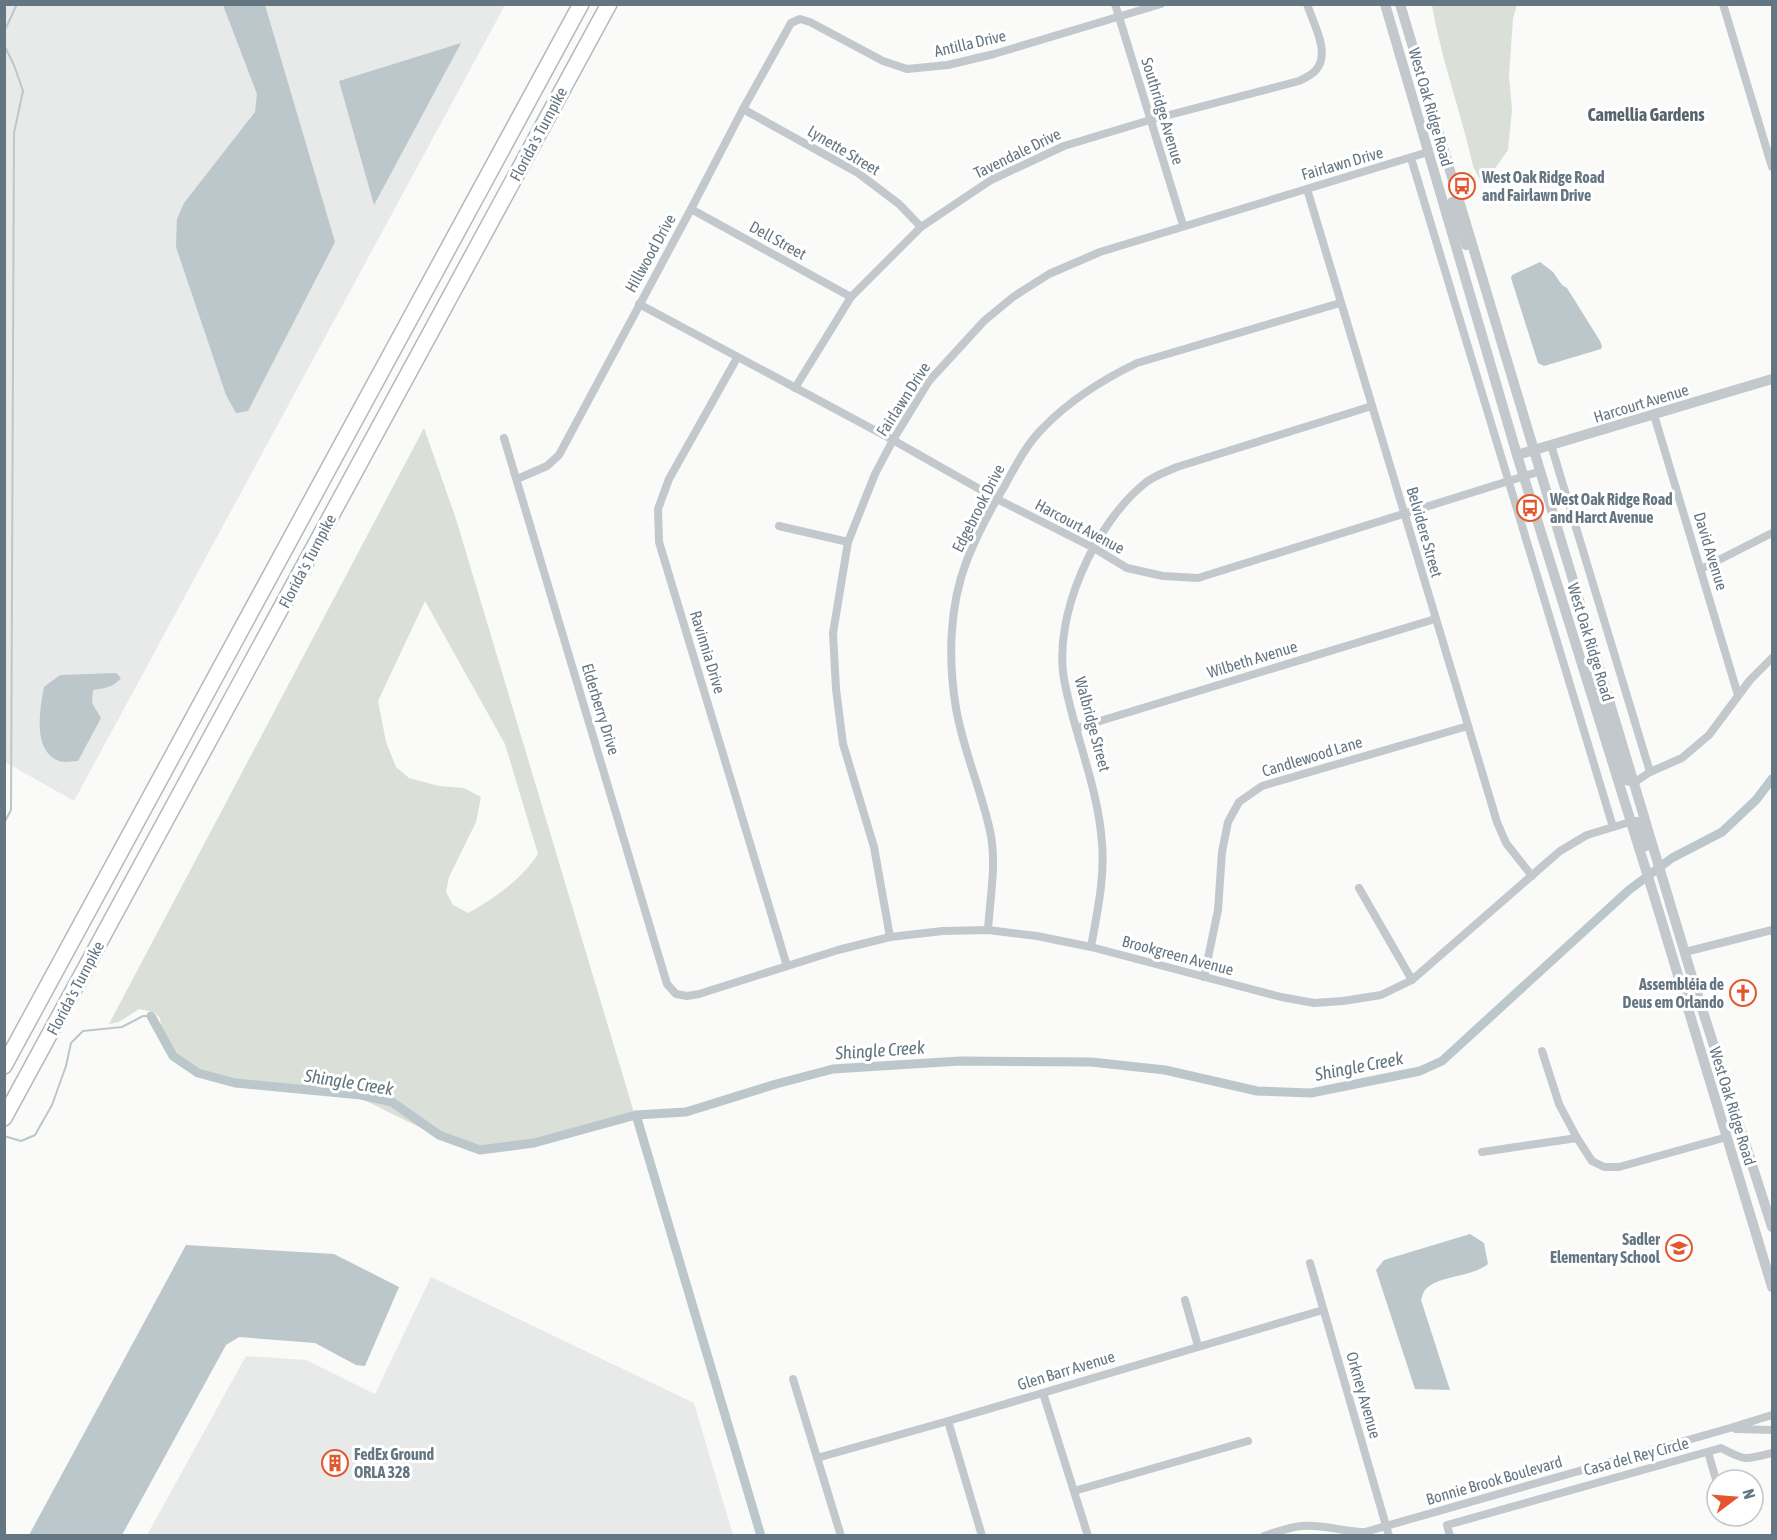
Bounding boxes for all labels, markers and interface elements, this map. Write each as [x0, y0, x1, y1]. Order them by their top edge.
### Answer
street label: Antilla Drive [932, 26, 1008, 60]
street label: West Oak Ridge Road [1404, 46, 1457, 169]
street label: Southridge Avenue [1137, 55, 1188, 167]
street label: Florida's Turnpike [506, 84, 571, 184]
district label: Camellia Gardens [1587, 104, 1705, 125]
street label: Lynette Street [804, 121, 884, 180]
street label: Tavendale Drive [971, 124, 1063, 182]
street label: Fairlawn Drive [1299, 143, 1385, 183]
place label: West Oak Ridge Road and Fairlawn Drive [1481, 168, 1605, 204]
bus stop icon: West Oak Ridge Road and Fairlawn Drive [1447, 171, 1477, 201]
street label: Hillwood Drive [621, 211, 679, 295]
street label: Dell Street [747, 217, 810, 263]
street label: Fairlawn Drive [873, 359, 933, 439]
street label: Harcourt Avenue [1591, 380, 1691, 426]
street label: Edgebrook Drive [948, 461, 1009, 555]
street label: Belvidere Street [1403, 485, 1447, 580]
place label: West Oak Ridge Road and Harct Avenue [1549, 490, 1673, 526]
bus stop icon: West Oak Ridge Road and Harct Avenue [1515, 493, 1545, 523]
street label: Harcourt Avenue [1032, 495, 1128, 557]
street label: David Avenue [1691, 510, 1731, 592]
street label: Florida's Turnpike [275, 511, 340, 611]
street label: West Oak Ridge Road [1564, 581, 1618, 704]
street label: Ravinnia Drive [687, 608, 729, 696]
street label: Wilbeth Avenue [1205, 637, 1299, 681]
street label: Elderberry Drive [578, 661, 623, 757]
street label: Walbridge Street [1071, 675, 1114, 774]
street label: Candlewood Lane [1260, 732, 1364, 780]
street label: Brookgreen Avenue [1120, 931, 1236, 980]
street label: Florida's Turnpike [43, 938, 108, 1038]
place label: Assembléia de Deus em Orlando [1623, 975, 1724, 1011]
church icon: Assembléia de Deus em Orlando [1728, 978, 1758, 1008]
water label: Shingle Creek [834, 1036, 926, 1064]
street label: West Oak Ridge Road [1706, 1045, 1760, 1168]
water label: Shingle Creek [1312, 1047, 1406, 1085]
water label: Shingle Creek [302, 1064, 396, 1100]
place label: Sadler Elementary School [1550, 1230, 1661, 1266]
school or university icon: Sadler Elementary School [1664, 1233, 1694, 1263]
street label: Glen Barr Avenue [1015, 1347, 1117, 1393]
street label: Orkney Avenue [1342, 1350, 1385, 1441]
street label: Casa del Rey Circle [1582, 1433, 1691, 1480]
place label: FedEx Ground ORLA 328 [354, 1445, 435, 1481]
building icon: FedEx Ground ORLA 328 [320, 1448, 350, 1478]
street label: Bonnie Brook Boulevard [1424, 1452, 1564, 1508]
north arrow [1705, 1468, 1765, 1528]
text: N [1739, 1487, 1759, 1501]

